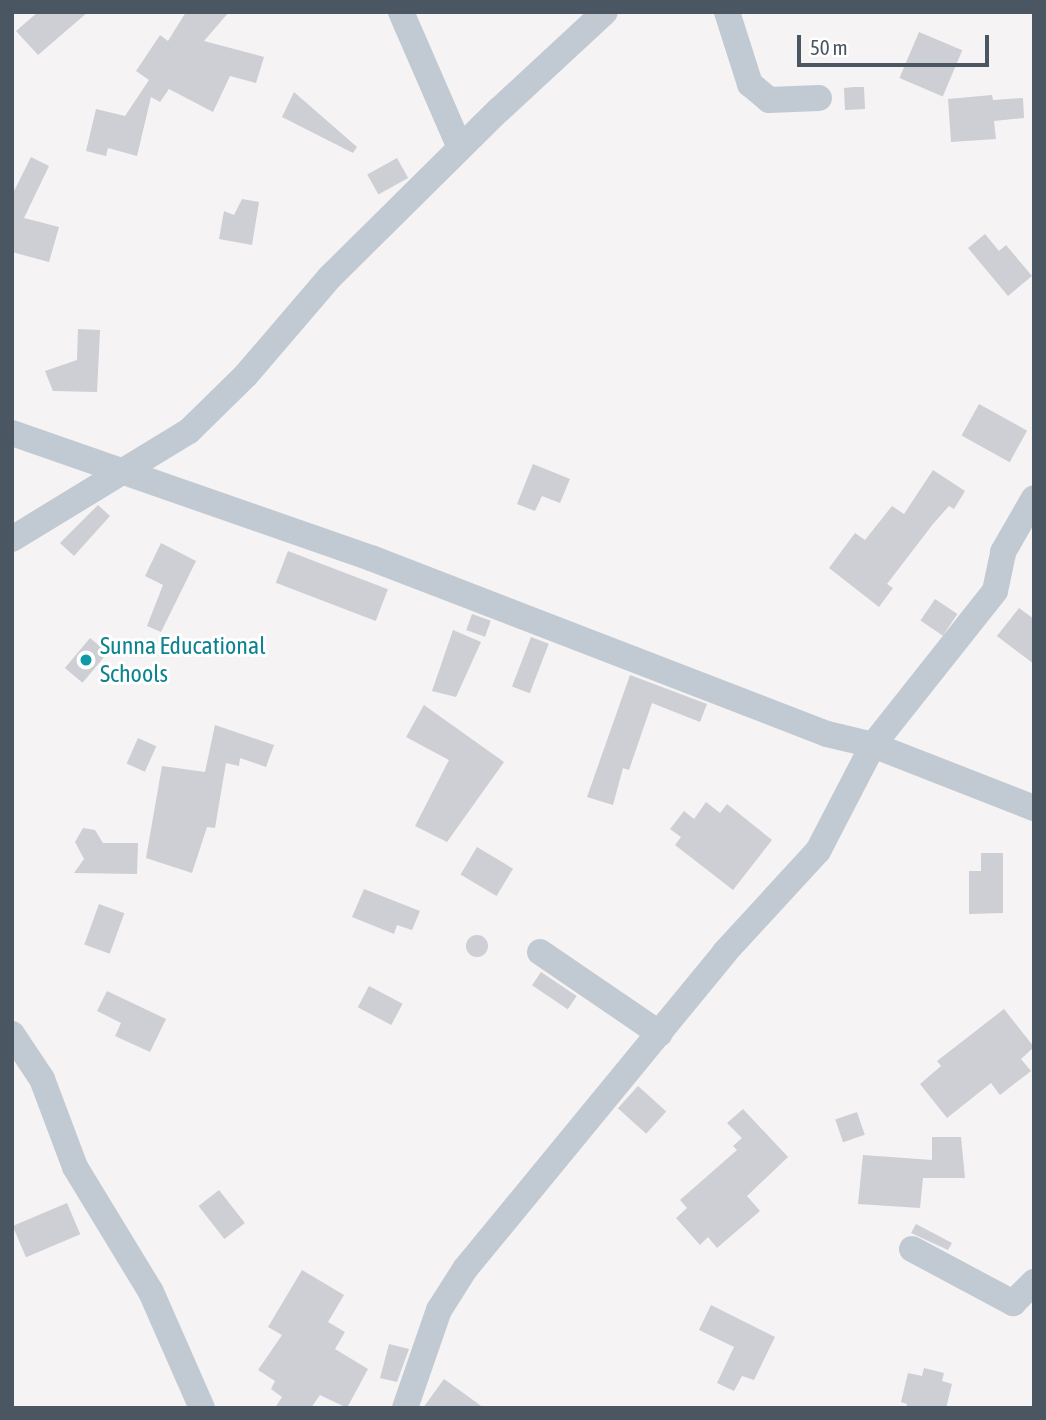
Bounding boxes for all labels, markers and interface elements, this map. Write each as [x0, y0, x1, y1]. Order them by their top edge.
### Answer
scale bar [801, 21, 993, 65]
text: 50 m [810, 35, 848, 59]
place label: Sunna Educational Schools [100, 632, 266, 688]
marker: Sunna Educational Schools [78, 652, 94, 668]

